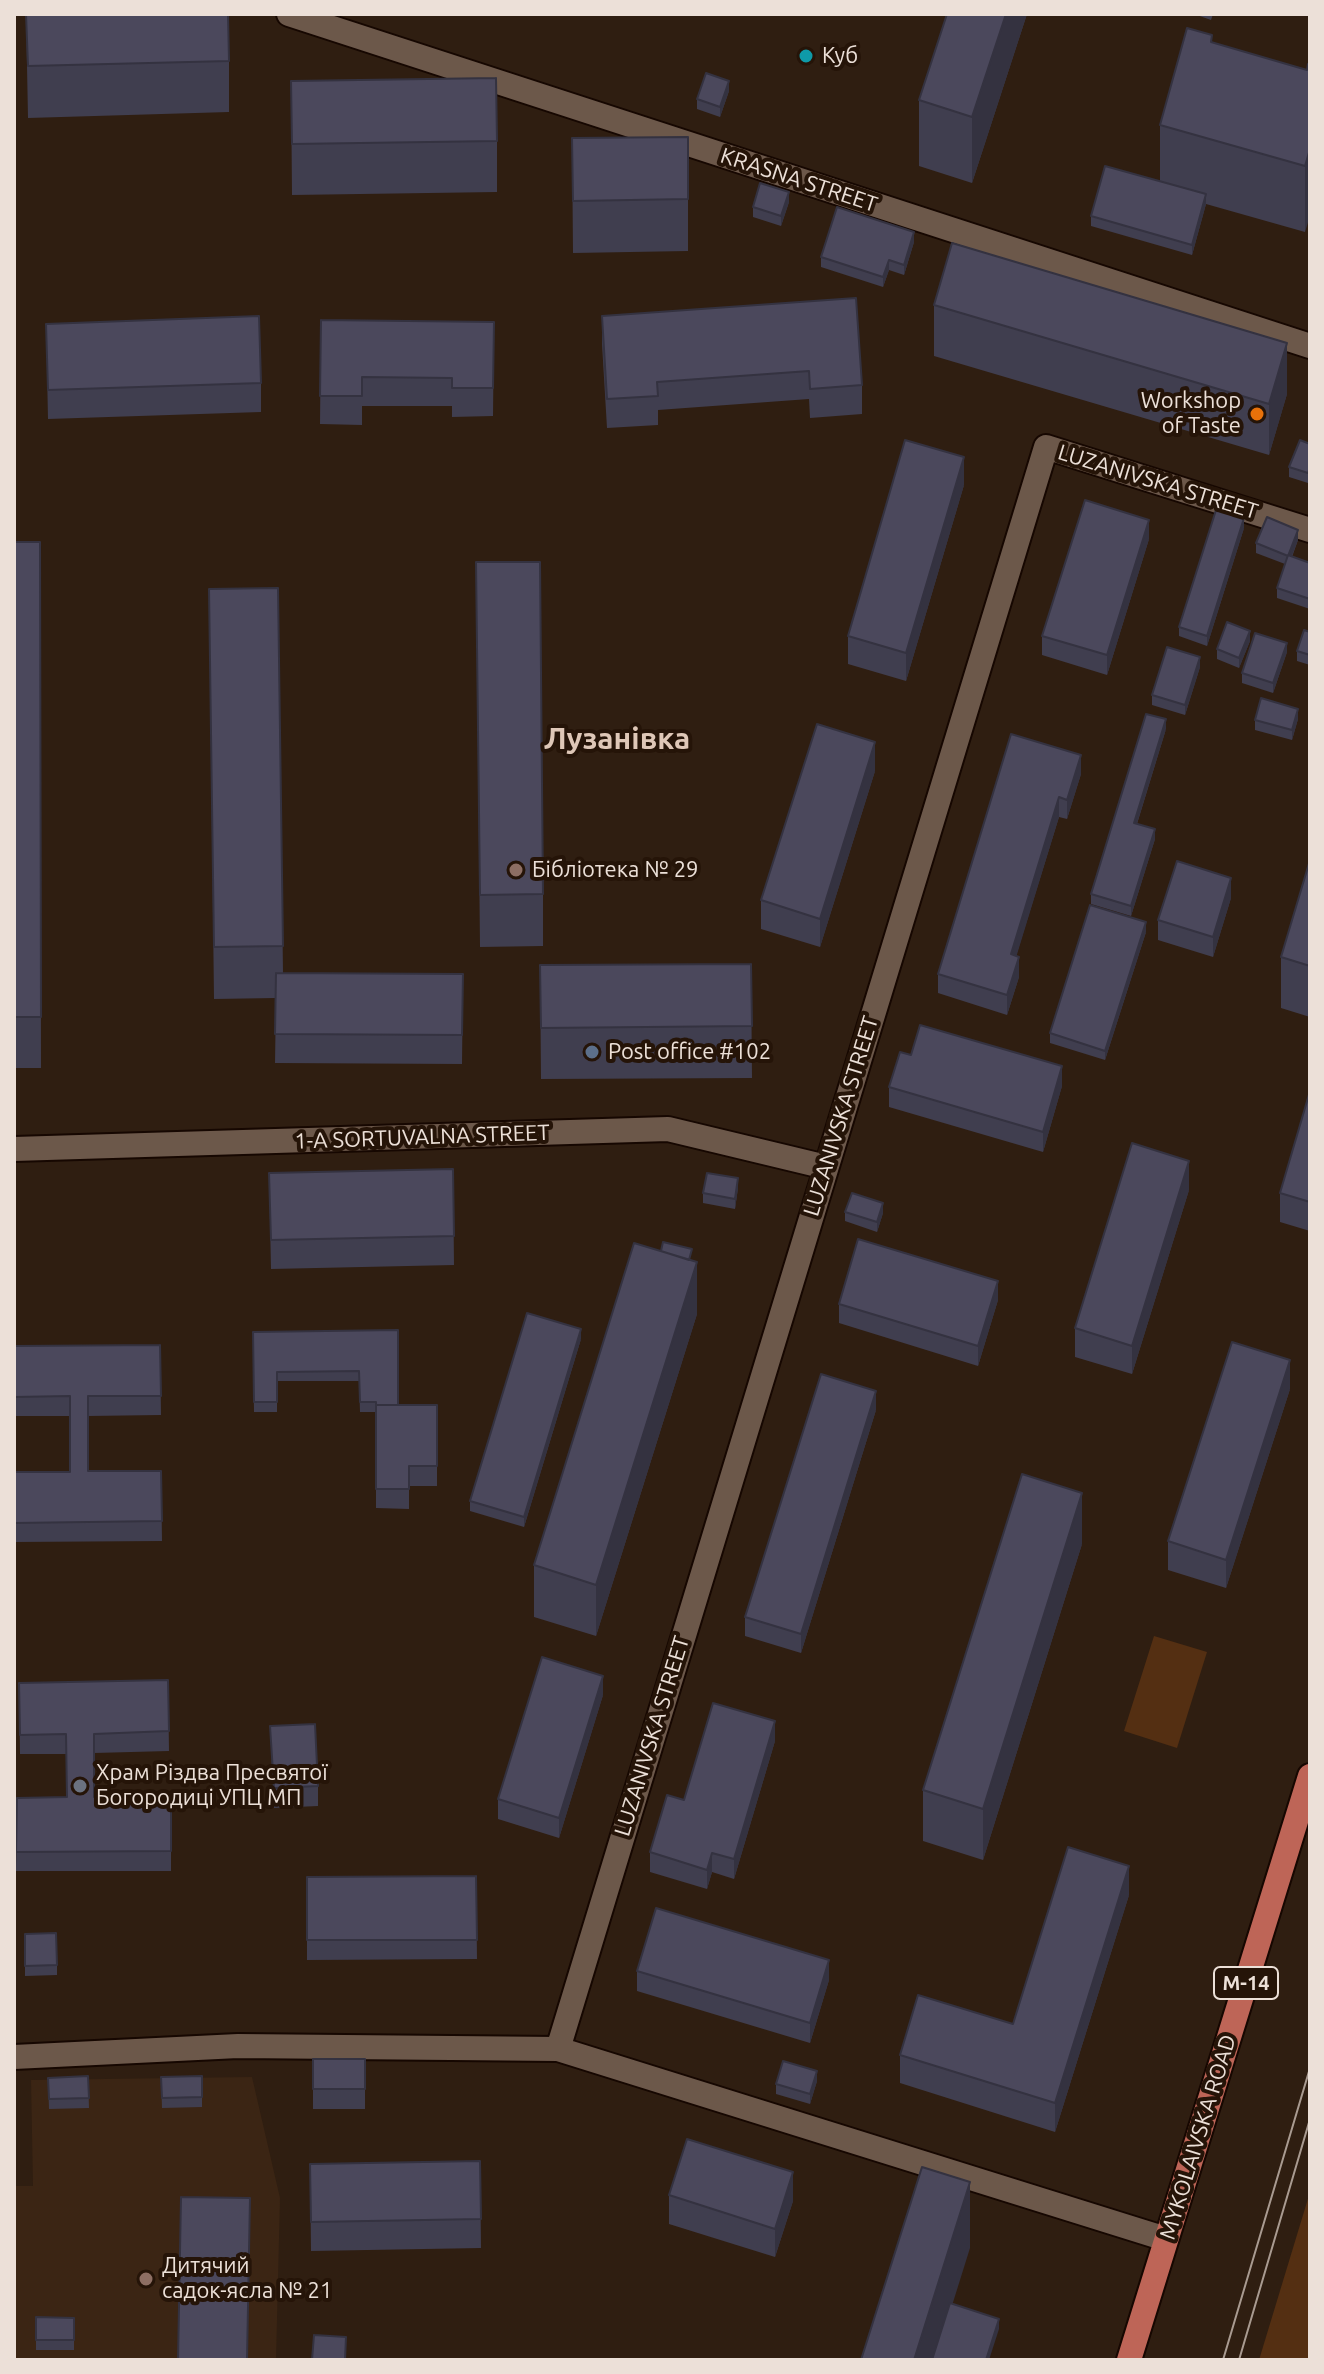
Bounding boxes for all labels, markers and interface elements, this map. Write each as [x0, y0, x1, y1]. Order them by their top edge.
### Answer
place label: Куб [822, 43, 858, 69]
marker: Куб [797, 47, 815, 65]
street label: KRASNA STREET [717, 142, 881, 218]
place label: Workshop of Taste [1141, 388, 1241, 440]
marker: Workshop of Taste [1248, 405, 1266, 423]
street label: LUZANIVSKA STREET [1055, 439, 1261, 525]
district label: Лузанівка [544, 721, 690, 757]
place label: Бібліотека № 29 [532, 857, 698, 883]
marker: Бібліотека № 29 [507, 861, 525, 879]
street label: LUZANIVSKA STREET [798, 1013, 884, 1219]
place label: Post office #102 [608, 1039, 771, 1065]
marker: Post office #102 [583, 1043, 601, 1061]
street label: 1-A SORTUVALNA STREET [294, 1119, 550, 1155]
street label: LUZANIVSKA STREET [609, 1633, 695, 1839]
place label: Храм Різдва Пресвятої Богородиці УПЦ МП [96, 1760, 328, 1812]
marker: Храм Різдва Пресвятої Богородиці УПЦ МП [71, 1777, 89, 1795]
road number: М-14 [1214, 1967, 1278, 1999]
street label: MYKOLAIVSKA ROAD [1154, 2031, 1242, 2243]
place label: Дитячий садок-ясла № 21 [162, 2253, 332, 2304]
marker: Дитячий садок-ясла № 21 [137, 2270, 155, 2288]

